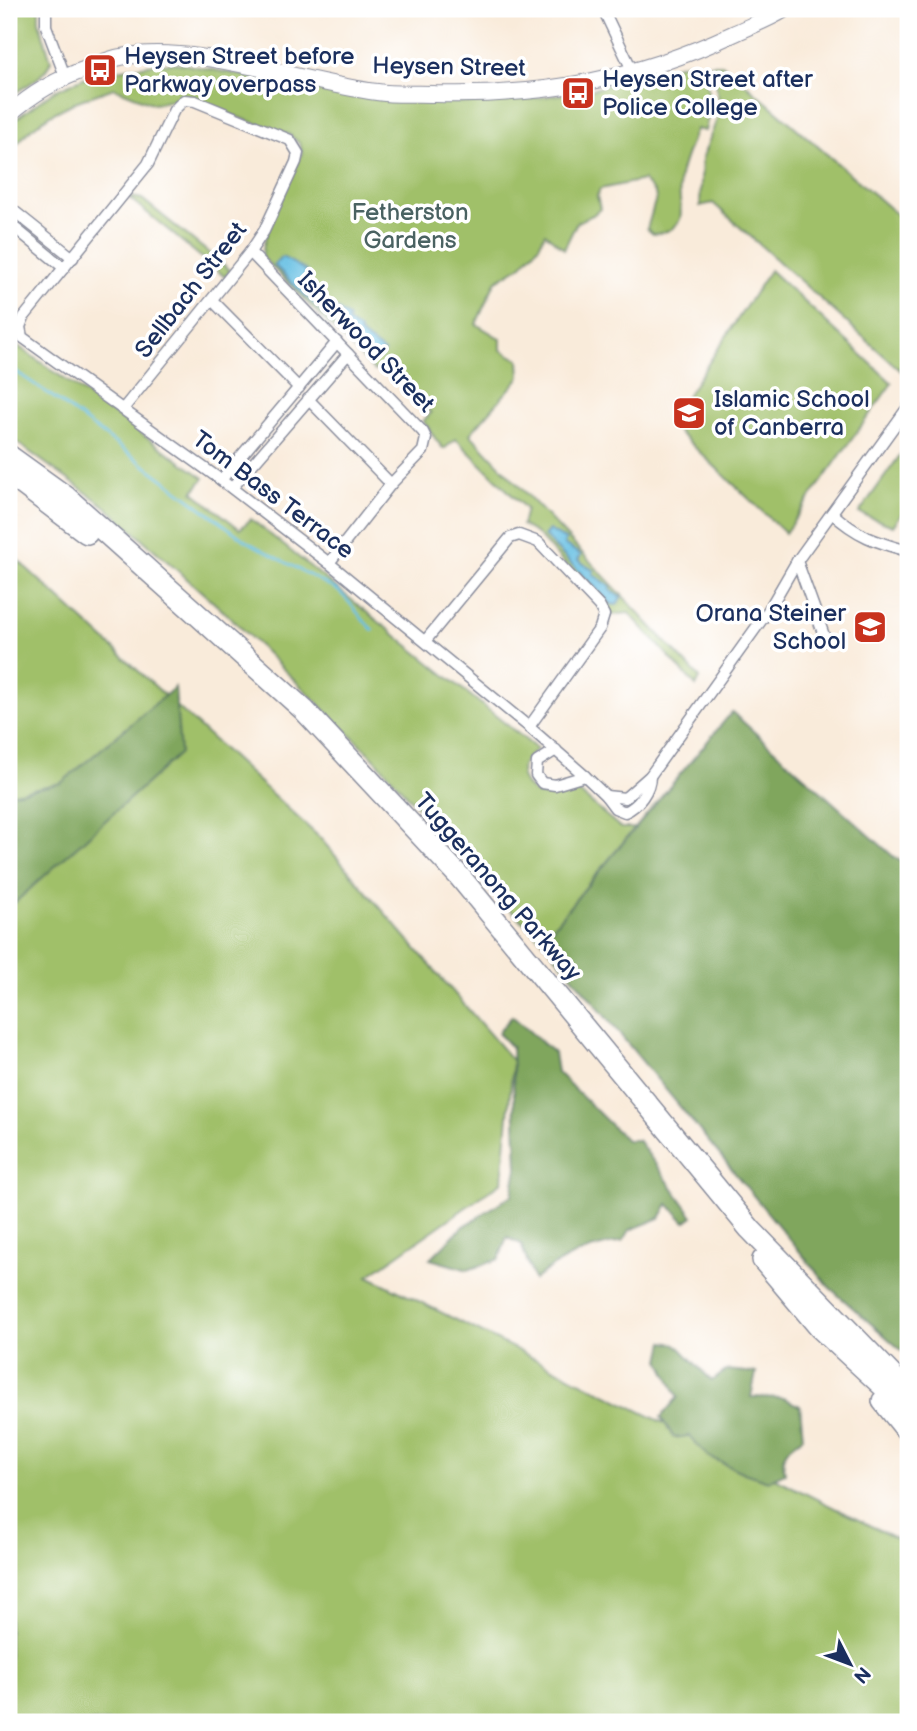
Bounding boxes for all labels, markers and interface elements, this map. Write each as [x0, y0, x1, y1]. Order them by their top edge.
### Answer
place label: Heysen Street before Parkway overpass [124, 42, 354, 99]
bus stop icon: Heysen Street before Parkway overpass [81, 51, 119, 89]
street label: Heysen Street [372, 51, 527, 83]
place label: Heysen Street after Police College [602, 65, 813, 122]
bus stop icon: Heysen Street after Police College [559, 74, 597, 112]
park label: Fetherston Gardens [351, 198, 469, 255]
street label: Sellbach Street [129, 216, 253, 364]
street label: Isherwood Street [292, 266, 441, 419]
place label: Islamic School of Canberra [714, 385, 870, 442]
school or university icon: Islamic School of Canberra [670, 394, 708, 432]
street label: Tom Bass Terrace [186, 425, 360, 565]
place label: Orana Steiner School [695, 599, 846, 656]
school or university icon: Orana Steiner School [851, 608, 889, 646]
street label: Tuggeranong Parkway [409, 787, 588, 987]
north arrow [816, 1630, 886, 1700]
text: N [848, 1661, 875, 1687]

